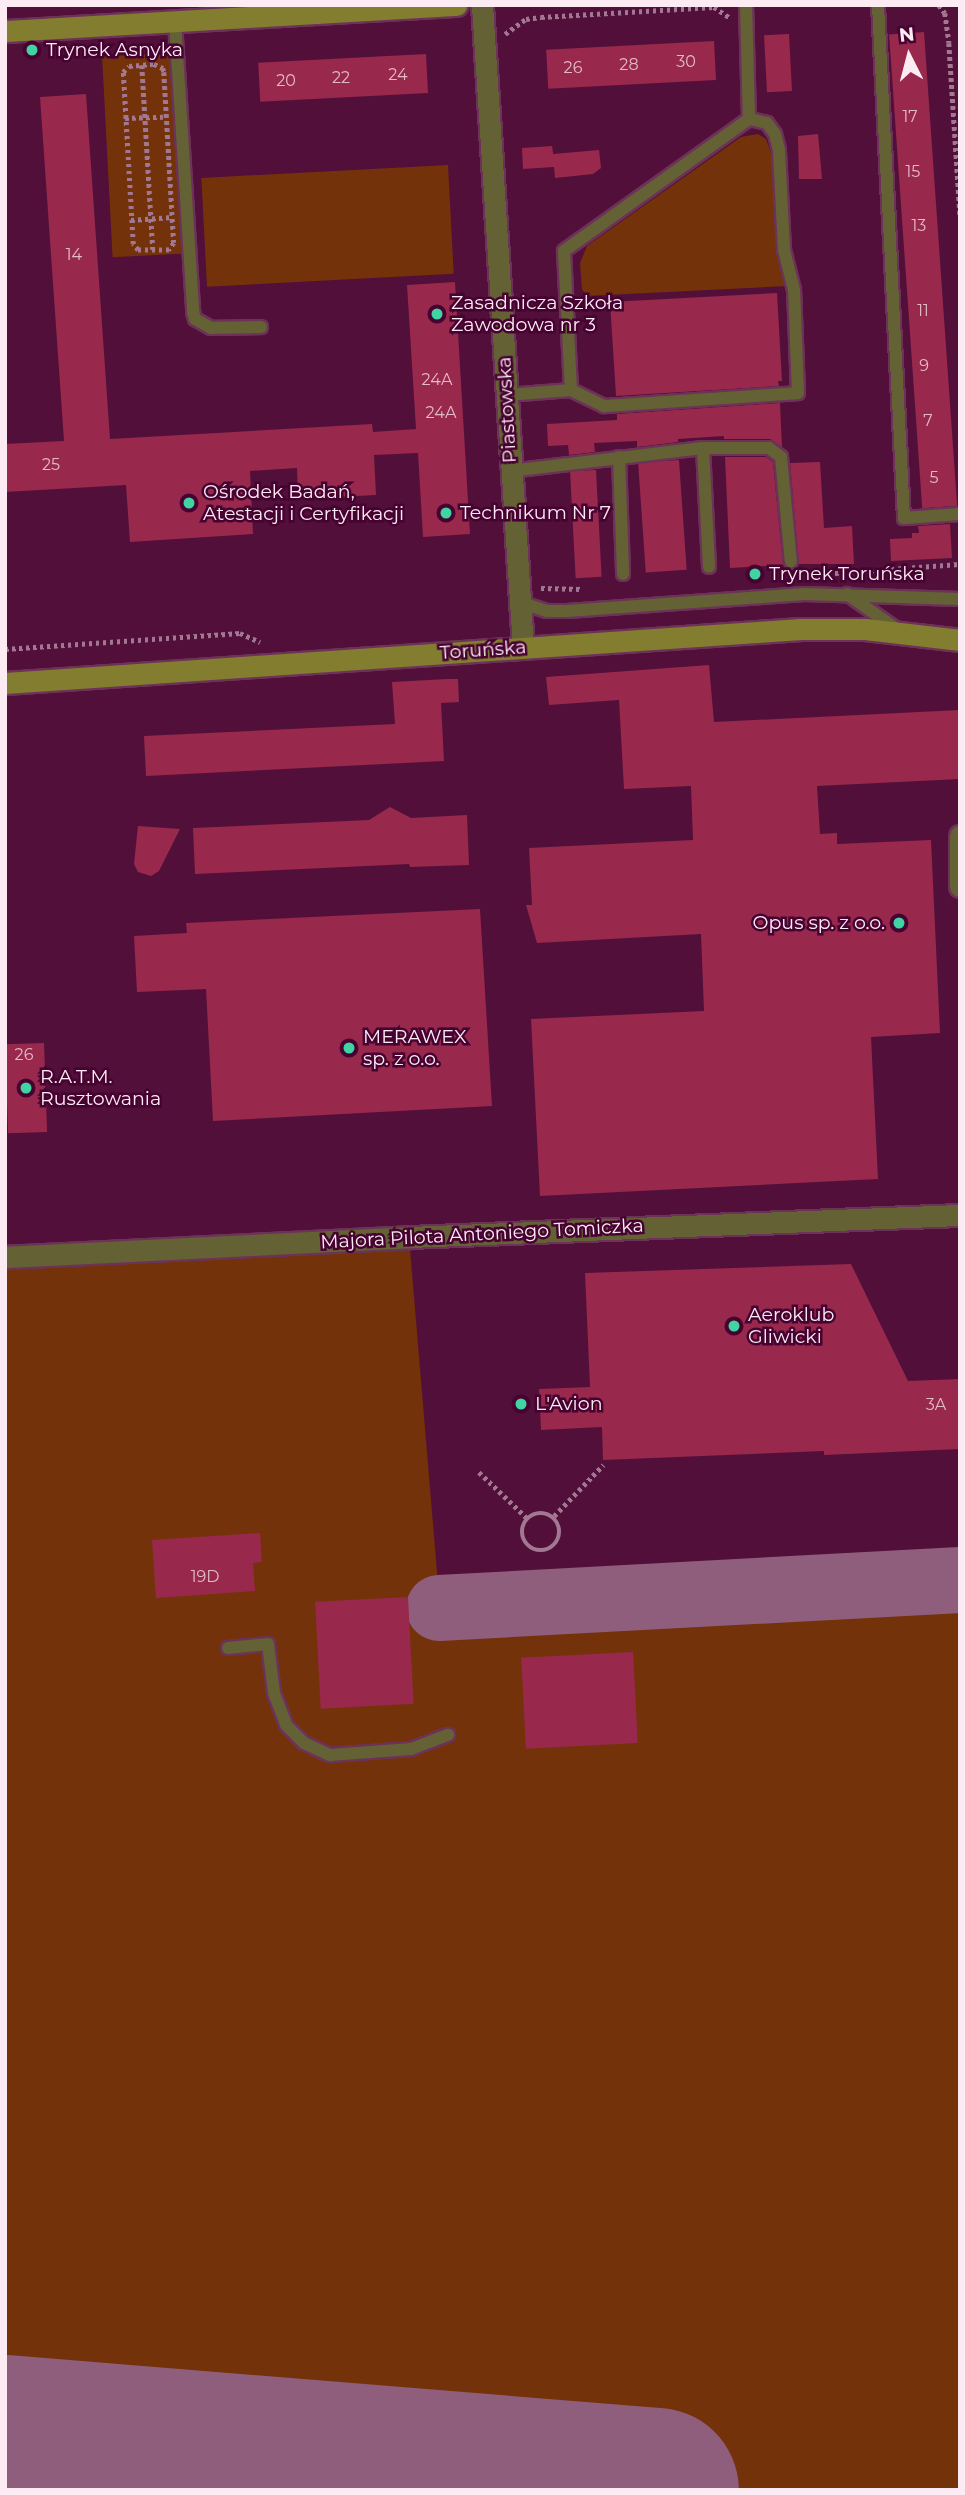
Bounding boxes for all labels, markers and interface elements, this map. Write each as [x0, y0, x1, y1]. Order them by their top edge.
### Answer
north arrow [874, 21, 944, 91]
text: N [898, 22, 916, 47]
place label: Trynek Asnyka [46, 39, 183, 61]
marker: Trynek Asnyka [24, 42, 40, 58]
house number: 30 [676, 52, 696, 72]
house number: 28 [619, 55, 639, 75]
house number: 26 [564, 58, 582, 78]
house number: 24 [388, 65, 408, 85]
house number: 22 [332, 68, 350, 88]
house number: 20 [276, 71, 296, 91]
house number: 17 [902, 107, 918, 127]
house number: 15 [906, 162, 920, 182]
house number: 13 [912, 216, 926, 236]
house number: 14 [66, 245, 82, 265]
place label: Zasadnicza Szkoła Zawodowa nr 3 [451, 292, 623, 336]
house number: 11 [917, 301, 929, 321]
marker: Zasadnicza Szkoła Zawodowa nr 3 [429, 306, 445, 322]
street label: Piastowska [493, 356, 521, 464]
house number: 9 [919, 356, 929, 376]
house number: 24A [422, 370, 452, 390]
house number: 24A [426, 403, 456, 423]
house number: 7 [923, 411, 933, 431]
house number: 25 [42, 455, 60, 475]
house number: 5 [929, 468, 939, 488]
place label: Ośrodek Badań, Atestacji i Certyfikacji [203, 481, 404, 525]
marker: Ośrodek Badań, Atestacji i Certyfikacji [181, 495, 197, 511]
place label: Technikum Nr 7 [460, 502, 611, 524]
marker: Technikum Nr 7 [438, 505, 454, 521]
place label: Trynek Toruńska [769, 563, 925, 585]
marker: Trynek Toruńska [747, 566, 763, 582]
street label: Toruńska [439, 636, 527, 664]
place label: Opus sp. z o.o. [753, 912, 885, 934]
marker: Opus sp. z o.o. [891, 915, 907, 931]
place label: MERAWEX sp. z o.o. [363, 1026, 466, 1070]
marker: MERAWEX sp. z o.o. [341, 1040, 357, 1056]
house number: 26 [15, 1045, 33, 1065]
place label: R.A.T.M. Rusztowania [40, 1066, 161, 1110]
marker: R.A.T.M. Rusztowania [18, 1080, 34, 1096]
street label: Majora Pilota Antoniego Tomiczka [320, 1214, 644, 1254]
place label: Aeroklub Gliwicki [748, 1304, 834, 1348]
marker: Aeroklub Gliwicki [726, 1318, 742, 1334]
place label: L'Avion [535, 1393, 602, 1415]
house number: 3A [926, 1395, 946, 1415]
marker: L'Avion [513, 1396, 529, 1412]
house number: 19D [191, 1567, 219, 1587]

